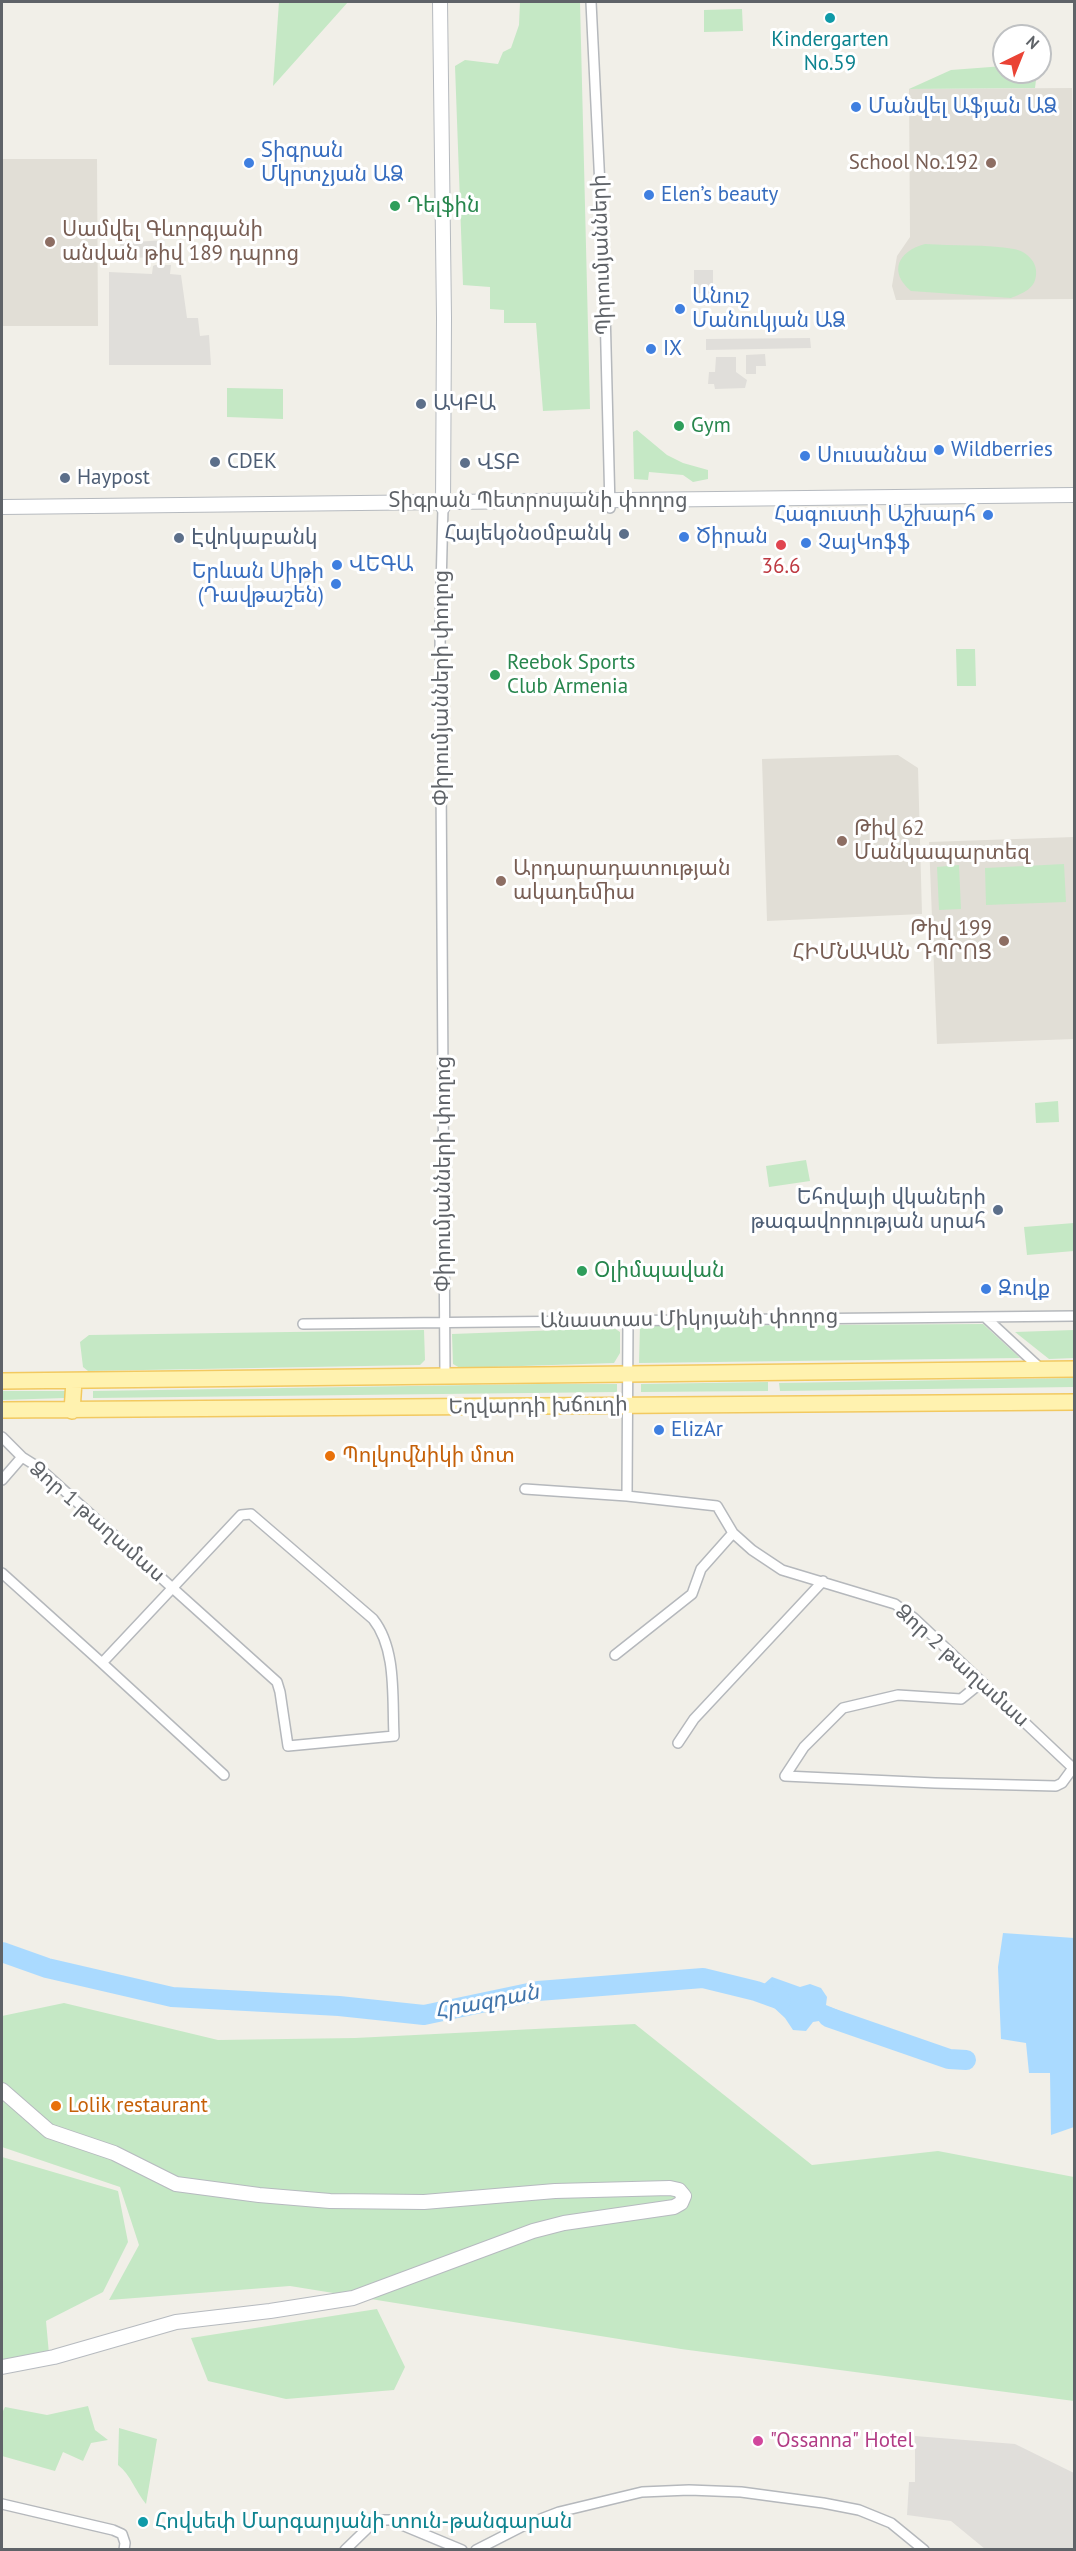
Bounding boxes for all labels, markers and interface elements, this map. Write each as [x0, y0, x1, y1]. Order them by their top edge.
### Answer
marker: Kindergarten No.59 [823, 11, 837, 25]
north arrow [992, 24, 1052, 84]
place label: Kindergarten No.59 [771, 27, 889, 77]
text: N [1022, 31, 1044, 53]
place label: Մանվել Աֆյան ԱՁ [868, 94, 1057, 120]
marker: Մանվել Աֆյան ԱՁ [849, 100, 863, 114]
place label: Տիգրան Մկրտչյան ԱՁ [261, 138, 404, 188]
place label: School No.192 [849, 150, 979, 176]
marker: Տիգրան Մկրտչյան ԱՁ [242, 156, 256, 170]
marker: School No.192 [984, 156, 998, 170]
street label: Պիրումյանների [587, 174, 617, 336]
place label: Elen’s beauty [661, 182, 778, 208]
marker: Elen’s beauty [642, 188, 656, 202]
place label: Դելֆին [407, 193, 480, 219]
marker: Դելֆին [388, 199, 402, 213]
place label: Սամվել Գևորգյանի անվան թիվ 189 դպրոց [62, 217, 299, 267]
marker: Սամվել Գևորգյանի անվան թիվ 189 դպրոց [43, 235, 57, 249]
place label: Անուշ Մանուկյան ԱՁ [692, 284, 846, 334]
marker: Անուշ Մանուկյան ԱՁ [673, 302, 687, 316]
place label: IX [663, 336, 682, 362]
marker: IX [644, 342, 658, 356]
place label: ԱԿԲԱ [433, 391, 496, 417]
marker: ԱԿԲԱ [414, 397, 428, 411]
place label: Gym [691, 413, 731, 439]
marker: Gym [672, 419, 686, 433]
place label: Wildberries [951, 437, 1053, 463]
place label: Սուսաննա [817, 443, 928, 469]
marker: Wildberries [932, 443, 946, 457]
place label: CDEK [227, 449, 277, 475]
marker: Սուսաննա [798, 449, 812, 463]
place label: ՎՏԲ [477, 450, 520, 476]
marker: CDEK [208, 455, 222, 469]
marker: ՎՏԲ [458, 456, 472, 470]
place label: Haypost [77, 465, 150, 491]
marker: Haypost [58, 471, 72, 485]
street label: Տիգրան Պետրոսյանի փողոց [388, 488, 688, 514]
place label: Հագուստի Աշխարհ [774, 502, 976, 528]
marker: Հագուստի Աշխարհ [981, 508, 995, 522]
place label: Հայեկօնօմբանկ [444, 521, 612, 547]
place label: Ծիրան [696, 524, 768, 550]
place label: Էվոկաբանկ [191, 525, 318, 551]
marker: Հայեկօնօմբանկ [617, 527, 631, 541]
marker: Ծիրան [677, 530, 691, 544]
place label: ՉայԿոֆֆ [818, 530, 911, 556]
marker: Էվոկաբանկ [172, 531, 186, 545]
marker: ՉայԿոֆֆ [799, 536, 813, 550]
marker: 36.6 [774, 538, 788, 552]
place label: ՎԵԳԱ [349, 552, 414, 578]
place label: 36.6 [762, 554, 800, 580]
marker: ՎԵԳԱ [330, 558, 344, 572]
place label: Երևան Սիթի (Դավթաշեն) [192, 559, 324, 609]
street label: Փիրումյանների փողոց [429, 570, 455, 806]
marker: Երևան Սիթի (Դավթաշեն) [329, 577, 343, 591]
place label: Reebok Sports Club Armenia [507, 650, 635, 700]
marker: Reebok Sports Club Armenia [488, 668, 502, 682]
place label: Թիվ 62 Մանկապարտեզ [854, 816, 1030, 866]
marker: Թիվ 62 Մանկապարտեզ [835, 834, 849, 848]
place label: Արդարադատության ակադեմիա [513, 856, 730, 906]
marker: Արդարադատության ակադեմիա [494, 874, 508, 888]
place label: Թիվ 199 ՀԻՄՆԱԿԱՆ ԴՊՐՈՑ [792, 916, 992, 966]
marker: Թիվ 199 ՀԻՄՆԱԿԱՆ ԴՊՐՈՑ [997, 934, 1011, 948]
street label: Փիրումյանների փողոց [431, 1056, 457, 1292]
place label: Եհովայի վկաների թագավորության սրահ [751, 1185, 986, 1235]
marker: Եհովայի վկաների թագավորության սրահ [991, 1203, 1005, 1217]
place label: Օլիմպավան [594, 1258, 725, 1284]
marker: Օլիմպավան [575, 1264, 589, 1278]
place label: Զովք [998, 1276, 1050, 1302]
marker: Զովք [979, 1282, 993, 1296]
street label: Անաստաս Միկոյանի փողոց [540, 1304, 838, 1334]
street label: Եղվարդի խճուղի [448, 1392, 628, 1420]
place label: ElizAr [671, 1417, 723, 1443]
marker: ElizAr [652, 1423, 666, 1437]
place label: Պոլկովնիկի մոտ [342, 1443, 515, 1469]
marker: Պոլկովնիկի մոտ [323, 1449, 337, 1463]
street label: Ձոր 1 թաղամաս [24, 1456, 170, 1588]
street label: Ձոր 2 թաղամաս [890, 1599, 1034, 1733]
water label: Հրազդան [433, 1979, 541, 2025]
place label: Lolik restaurant [68, 2093, 208, 2119]
marker: Lolik restaurant [49, 2099, 63, 2113]
place label: "Ossanna" Hotel [770, 2428, 914, 2454]
marker: "Ossanna" Hotel [751, 2434, 765, 2448]
place label: Հովսեփ Մարգարյանի տուն-թանգարան [155, 2509, 572, 2535]
marker: Հովսեփ Մարգարյանի տուն-թանգարան [136, 2515, 150, 2529]

